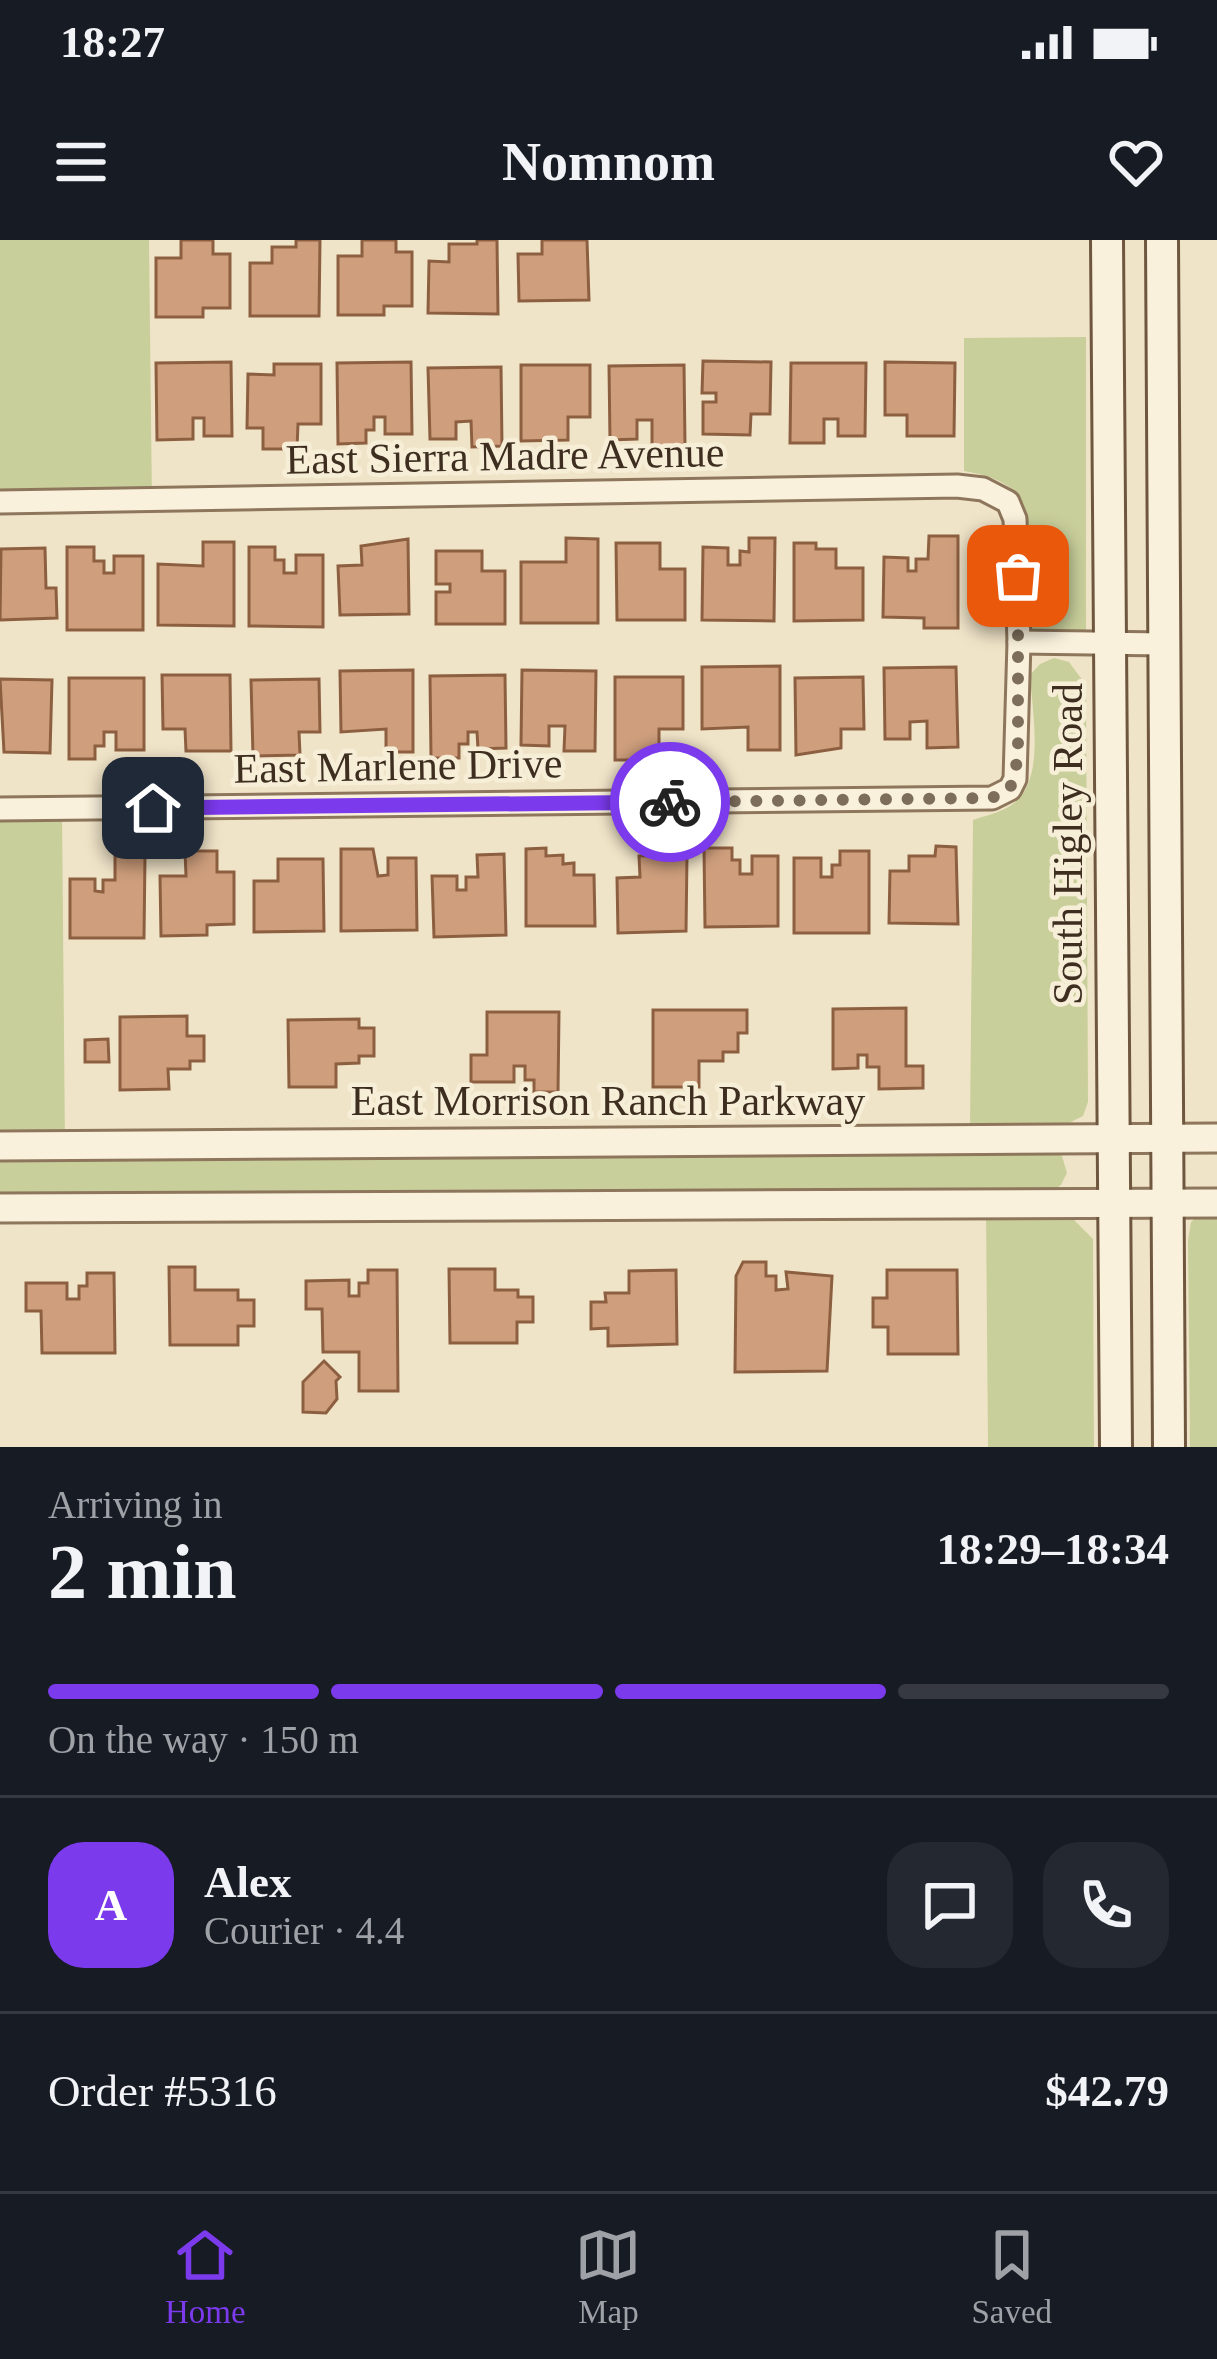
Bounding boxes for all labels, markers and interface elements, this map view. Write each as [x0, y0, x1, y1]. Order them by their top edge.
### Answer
text: 18:27 [60, 17, 165, 67]
icon: menu [48, 129, 114, 195]
icon: heart [1103, 129, 1169, 195]
text: Nomnom [502, 132, 715, 192]
street label: East Sierra Madre Avenue [285, 429, 725, 483]
pin [967, 525, 1069, 627]
icon: bag [985, 543, 1051, 609]
street label: South Higley Road [1045, 683, 1091, 1005]
street label: East Marlene Drive [233, 740, 563, 792]
courier [610, 742, 730, 862]
pin [102, 757, 204, 859]
icon: bike [637, 769, 703, 835]
icon: home [120, 775, 186, 841]
street label: East Morrison Ranch Parkway [351, 1078, 865, 1124]
text: Arriving in [48, 1483, 222, 1526]
text: 18:29–18:34 [937, 1524, 1169, 1574]
text: 2 min [48, 1528, 237, 1615]
text: On the way · 150 m [48, 1718, 359, 1761]
button: chat [887, 1842, 1013, 1968]
button: phone [1043, 1842, 1169, 1968]
text: Alex [204, 1857, 291, 1907]
text: A [95, 1880, 127, 1930]
text: Courier · 4.4 [204, 1909, 404, 1952]
text: Order #5316 [48, 2066, 277, 2116]
text: $42.79 [1045, 2066, 1169, 2116]
tab: Home [165, 2222, 246, 2331]
tab: Map [575, 2222, 641, 2331]
tab: Saved [971, 2222, 1052, 2331]

